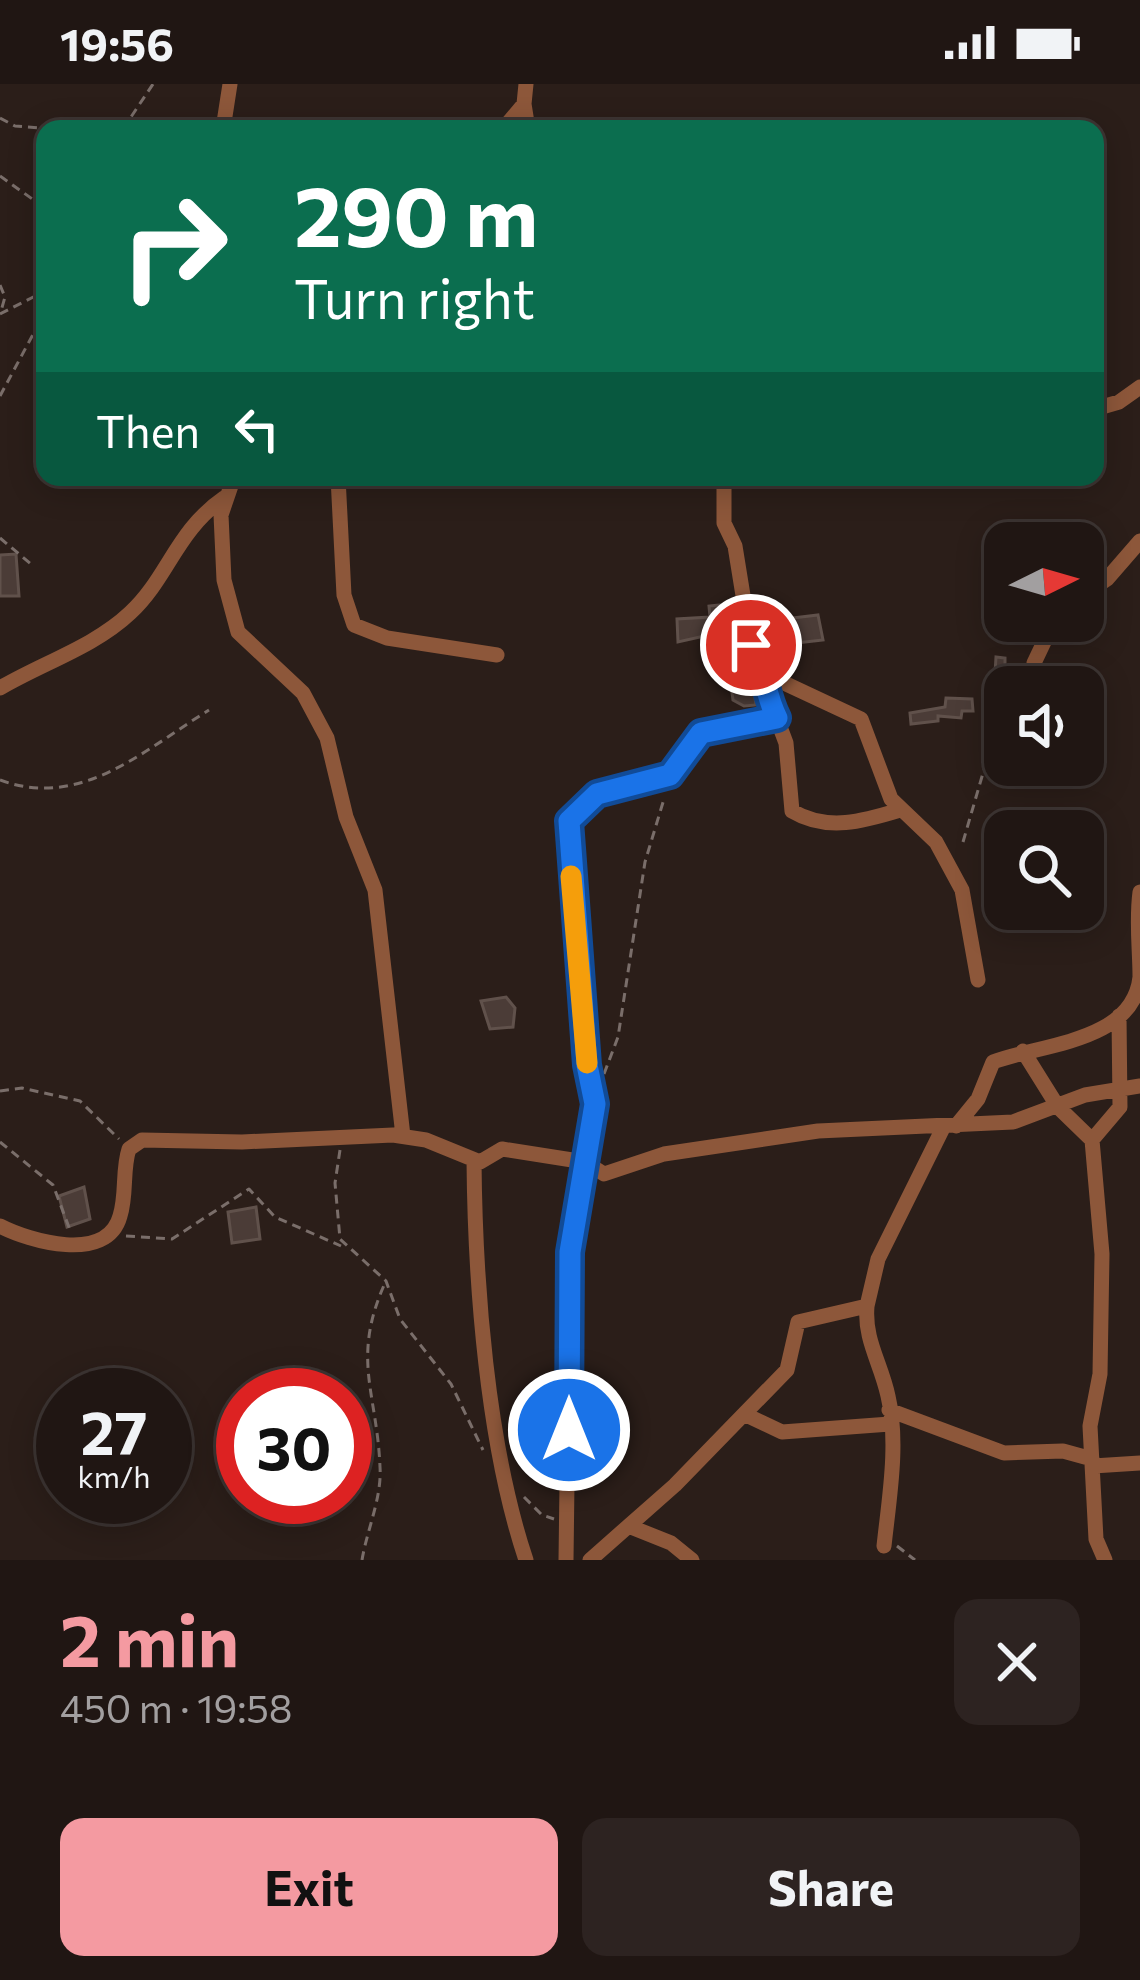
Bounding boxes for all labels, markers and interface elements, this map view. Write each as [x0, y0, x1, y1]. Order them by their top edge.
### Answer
text: 19:56 [60, 15, 174, 70]
text: 290 m [294, 162, 538, 264]
icon: right [96, 168, 252, 324]
text: Turn right [294, 264, 535, 330]
icon: left [224, 396, 290, 462]
text: Then [96, 402, 200, 457]
north arrow [984, 522, 1104, 642]
map controls [984, 522, 1104, 930]
pin [700, 594, 802, 696]
icon: arrive [718, 612, 784, 678]
button: sound [984, 666, 1104, 786]
button: search [984, 810, 1104, 930]
position arrow [506, 1367, 632, 1493]
speed limit sign: 30 [216, 1368, 372, 1524]
text: 27 [81, 1394, 147, 1467]
text: km/h [78, 1457, 150, 1494]
text: 2 min [60, 1594, 239, 1682]
button: close [954, 1599, 1080, 1725]
text: 450 m · 19:58 [60, 1683, 293, 1731]
button: Exit [60, 1818, 558, 1956]
button: Share [582, 1818, 1080, 1956]

